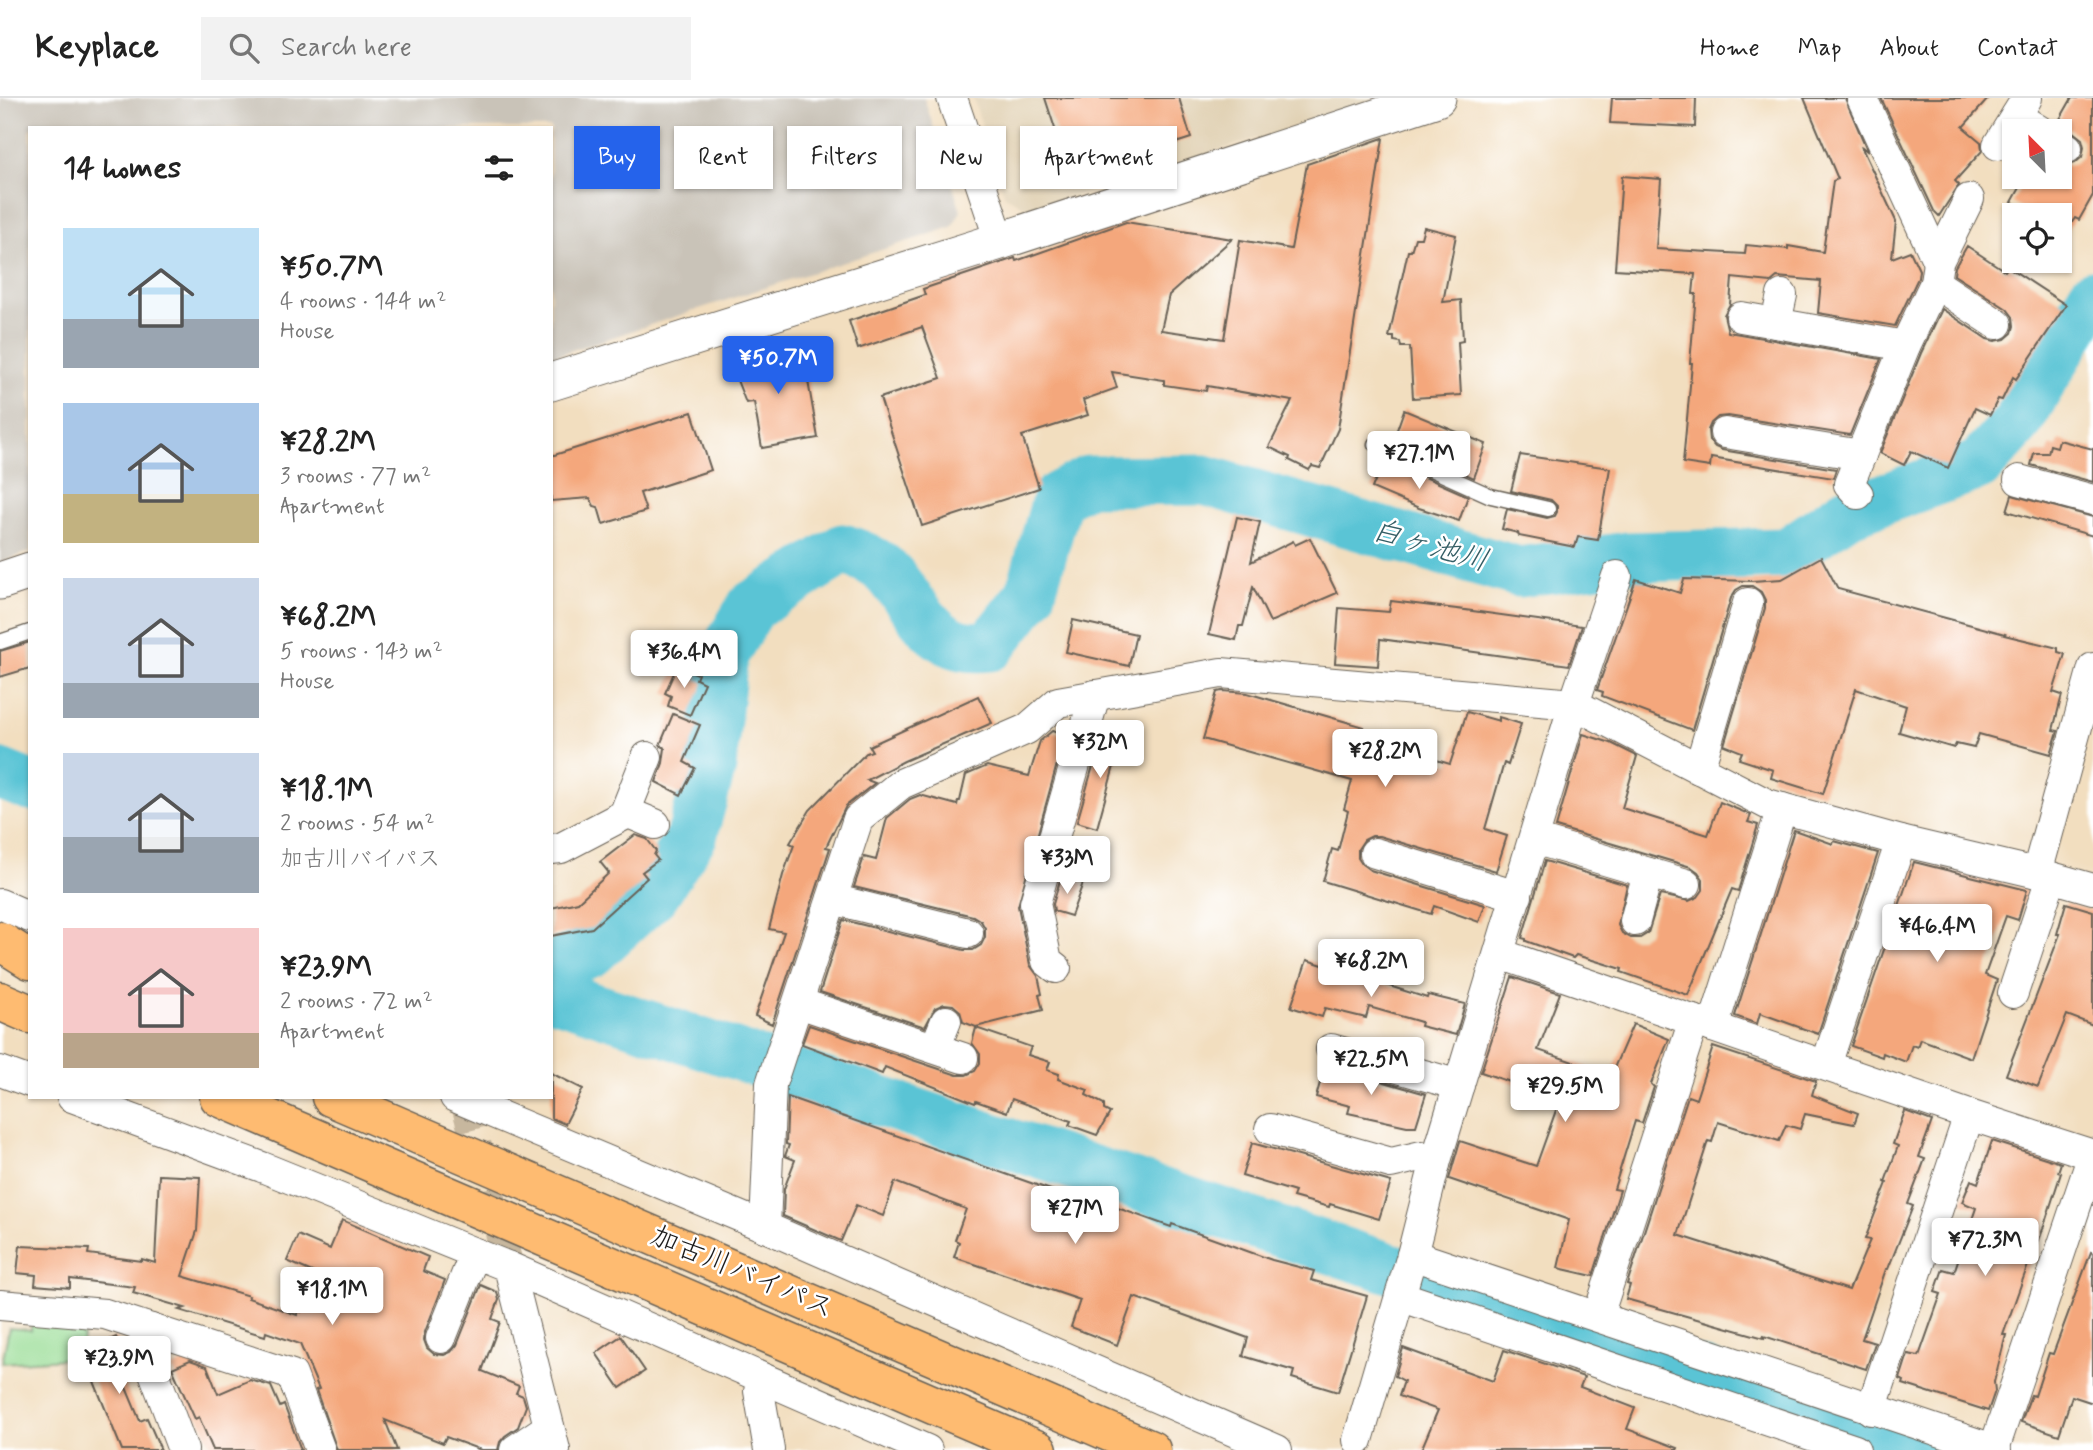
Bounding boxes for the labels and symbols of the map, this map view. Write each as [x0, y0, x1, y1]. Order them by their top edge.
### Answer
north arrow [2002, 119, 2072, 189]
pin: ¥50.7M [721, 336, 835, 396]
pin: ¥27.1M [1362, 432, 1476, 491]
water label: 白ヶ池川 [1367, 511, 1493, 581]
pin: ¥36.4M [627, 630, 741, 690]
pin: ¥32M [1059, 720, 1141, 780]
pin: ¥28.2M [1328, 730, 1442, 789]
pin: ¥33M [1026, 836, 1108, 896]
pin: ¥46.4M [1880, 904, 1994, 964]
pin: ¥68.2M [1314, 940, 1428, 999]
pin: ¥22.5M [1314, 1038, 1428, 1097]
pin: ¥29.5M [1508, 1065, 1622, 1124]
pin: ¥27M [1034, 1186, 1116, 1246]
street label: 加古川バイパス [645, 1218, 839, 1328]
pin: ¥72.3M [1928, 1218, 2042, 1278]
pin: ¥18.1M [275, 1268, 389, 1327]
pin: ¥23.9M [62, 1336, 176, 1396]

